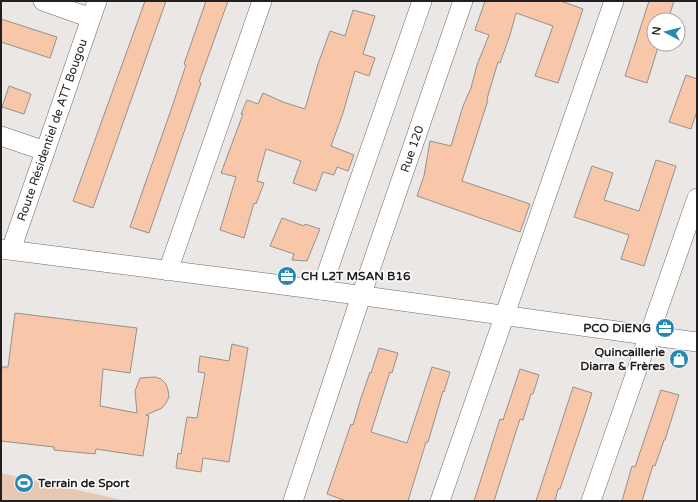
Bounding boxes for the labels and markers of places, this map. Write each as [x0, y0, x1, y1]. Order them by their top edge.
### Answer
office icon: CH L2T MSAN B16 [276, 265, 298, 287]
place label: CH L2T MSAN B16 [301, 269, 411, 283]
office icon: PCO DIENG [654, 317, 676, 339]
place label: PCO DIENG [583, 321, 651, 335]
place label: Quincaillerie Diarra & Frères [580, 345, 665, 373]
shop icon: Quincaillerie Diarra & Frères [668, 348, 690, 370]
sports icon: Terrain de Sport [13, 472, 35, 494]
place label: Terrain de Sport [37, 476, 130, 491]

